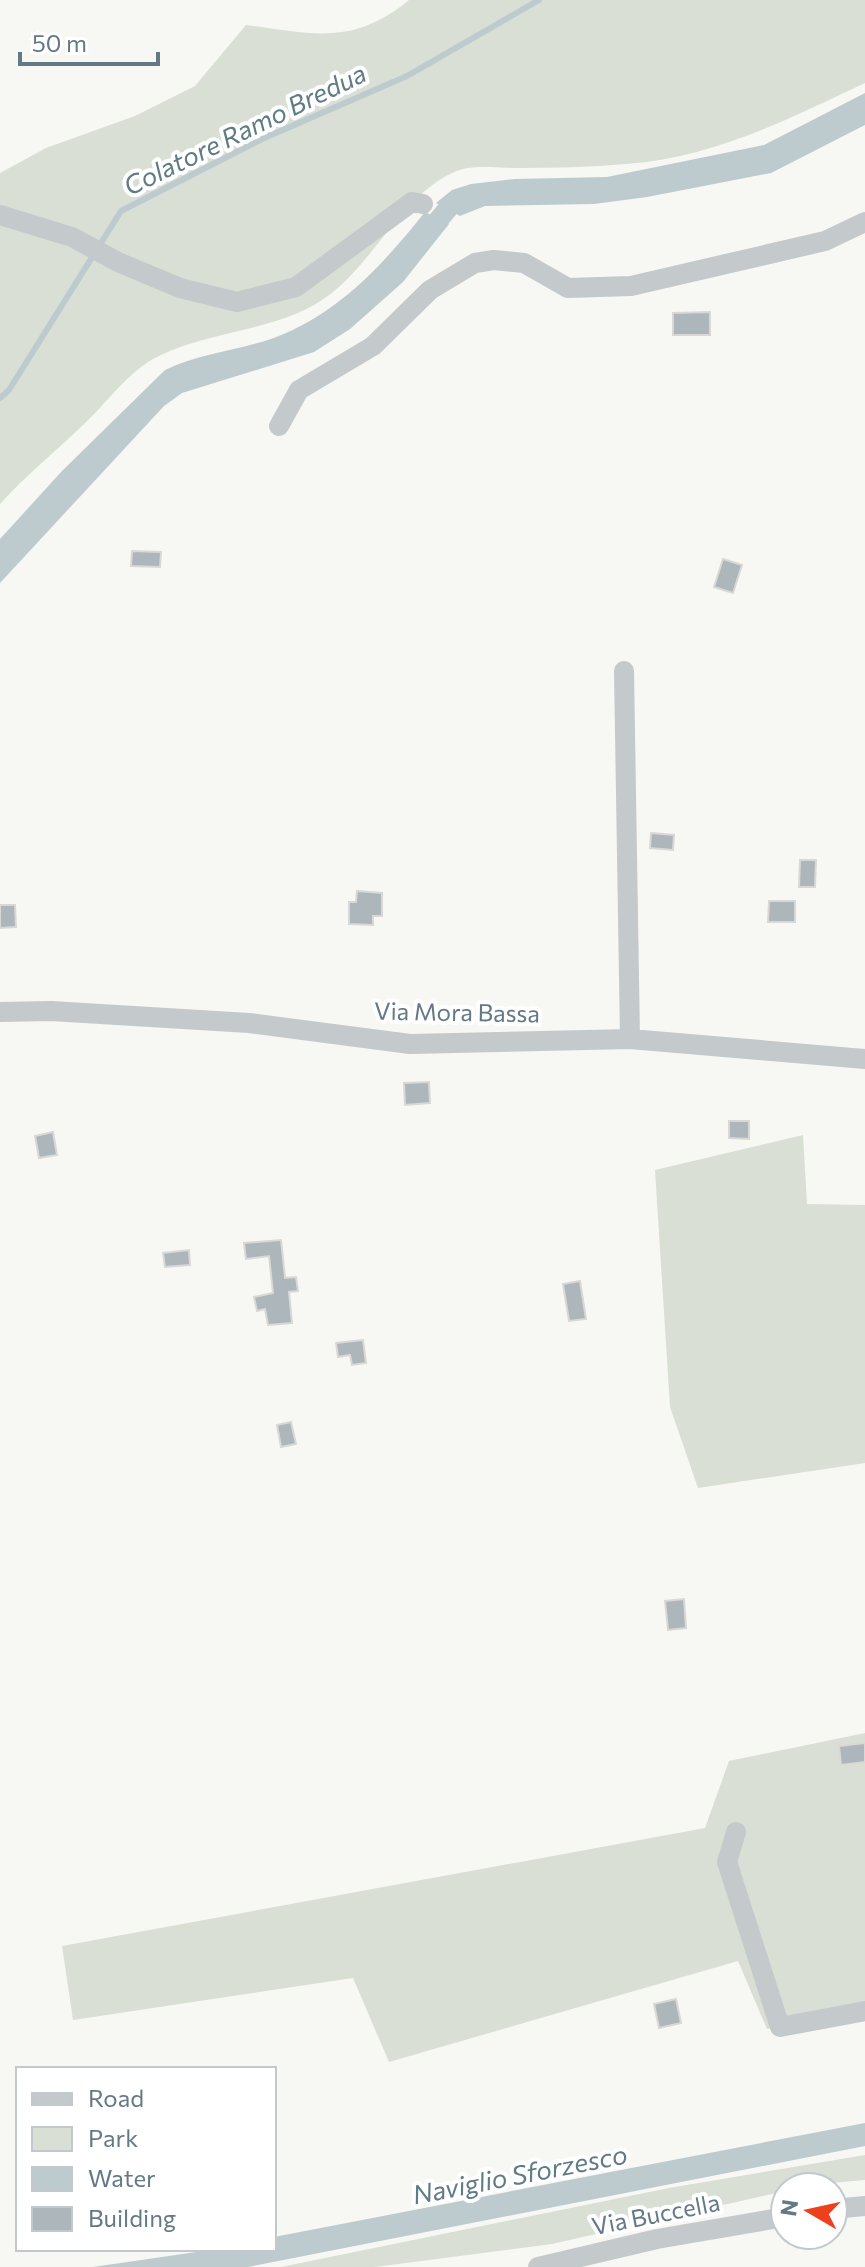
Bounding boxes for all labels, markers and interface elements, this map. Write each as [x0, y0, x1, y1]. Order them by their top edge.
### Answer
scale bar [20, 16, 158, 66]
text: 50 m [32, 28, 87, 57]
water label: Colatore Ramo Bredua [118, 56, 371, 201]
street label: Via Mora Bassa [374, 996, 540, 1027]
legend [16, 2067, 276, 2251]
text: Road [88, 2083, 144, 2112]
text: Park [88, 2123, 138, 2152]
water label: Naviglio Sforzesco [410, 2138, 630, 2210]
text: Water [88, 2163, 156, 2192]
north arrow [769, 2171, 849, 2251]
street label: Via Buccella [589, 2187, 722, 2240]
text: N [774, 2198, 803, 2218]
text: Building [88, 2203, 176, 2232]

